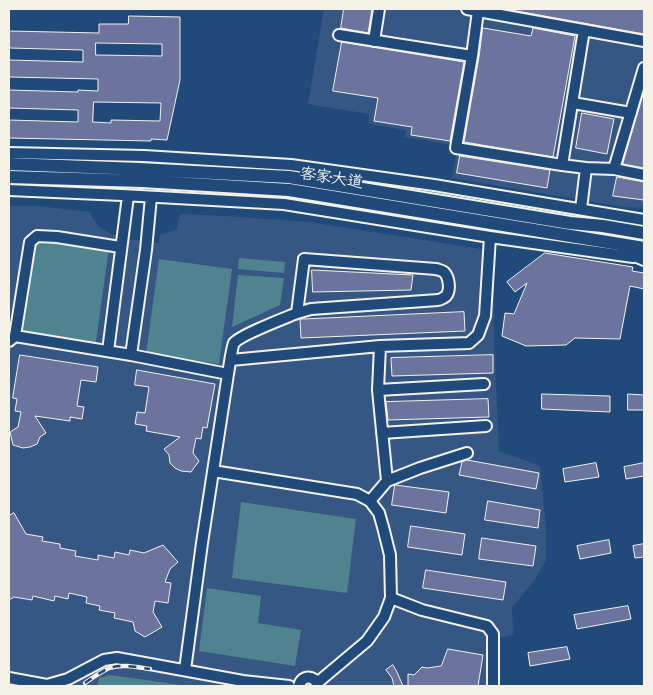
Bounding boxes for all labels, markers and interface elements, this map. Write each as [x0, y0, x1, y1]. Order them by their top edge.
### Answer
street label: 客家大道 [298, 166, 364, 194]

